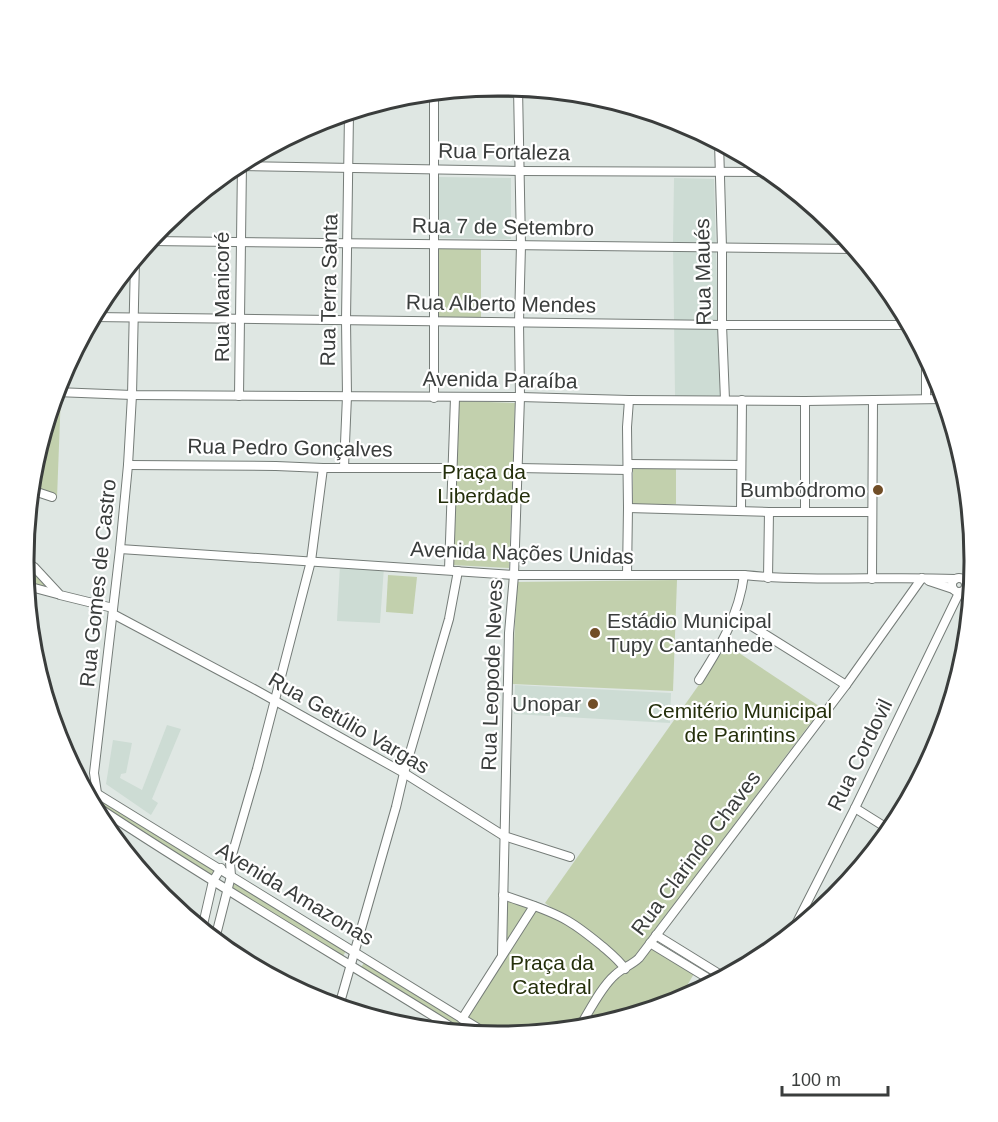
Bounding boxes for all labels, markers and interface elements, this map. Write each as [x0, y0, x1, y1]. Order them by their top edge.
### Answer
street label: Rua Fortaleza [438, 139, 570, 164]
street label: Rua Terra Santa [316, 213, 341, 366]
street label: Rua 7 de Setembro [412, 213, 594, 240]
street label: Rua Maués [690, 218, 715, 326]
street label: Rua Manicoré [210, 232, 233, 362]
street label: Rua Alberto Mendes [406, 290, 596, 317]
street label: Avenida Paraíba [422, 367, 578, 392]
street label: Rua Pedro Gonçalves [187, 434, 393, 461]
park label: Praça da Liberdade [437, 460, 531, 507]
street label: Rua Gomes de Castro [75, 478, 120, 688]
place label: Bumbódromo [740, 478, 866, 501]
marker: Bumbódromo [871, 483, 885, 497]
street label: Avenida Nações Unidas [410, 537, 634, 568]
street label: Rua Leopode Neves [477, 579, 506, 771]
place label: Estádio Municipal Tupy Cantanhede [607, 609, 773, 656]
marker: Estádio Municipal Tupy Cantanhede [588, 626, 602, 640]
street label: Rua Getúlio Vargas [265, 667, 434, 778]
place label: Unopar [512, 692, 581, 715]
street label: Rua Cordovil [823, 695, 896, 814]
marker: Unopar [586, 697, 600, 711]
park label: Cemitério Municipal de Parintins [648, 699, 832, 746]
street label: Rua Clarindo Chaves [626, 766, 765, 939]
street label: Avenida Amazonas [212, 838, 378, 950]
park label: Praça da Catedral [510, 951, 594, 998]
scale bar [782, 1059, 888, 1097]
text: 100 m [791, 1070, 841, 1090]

